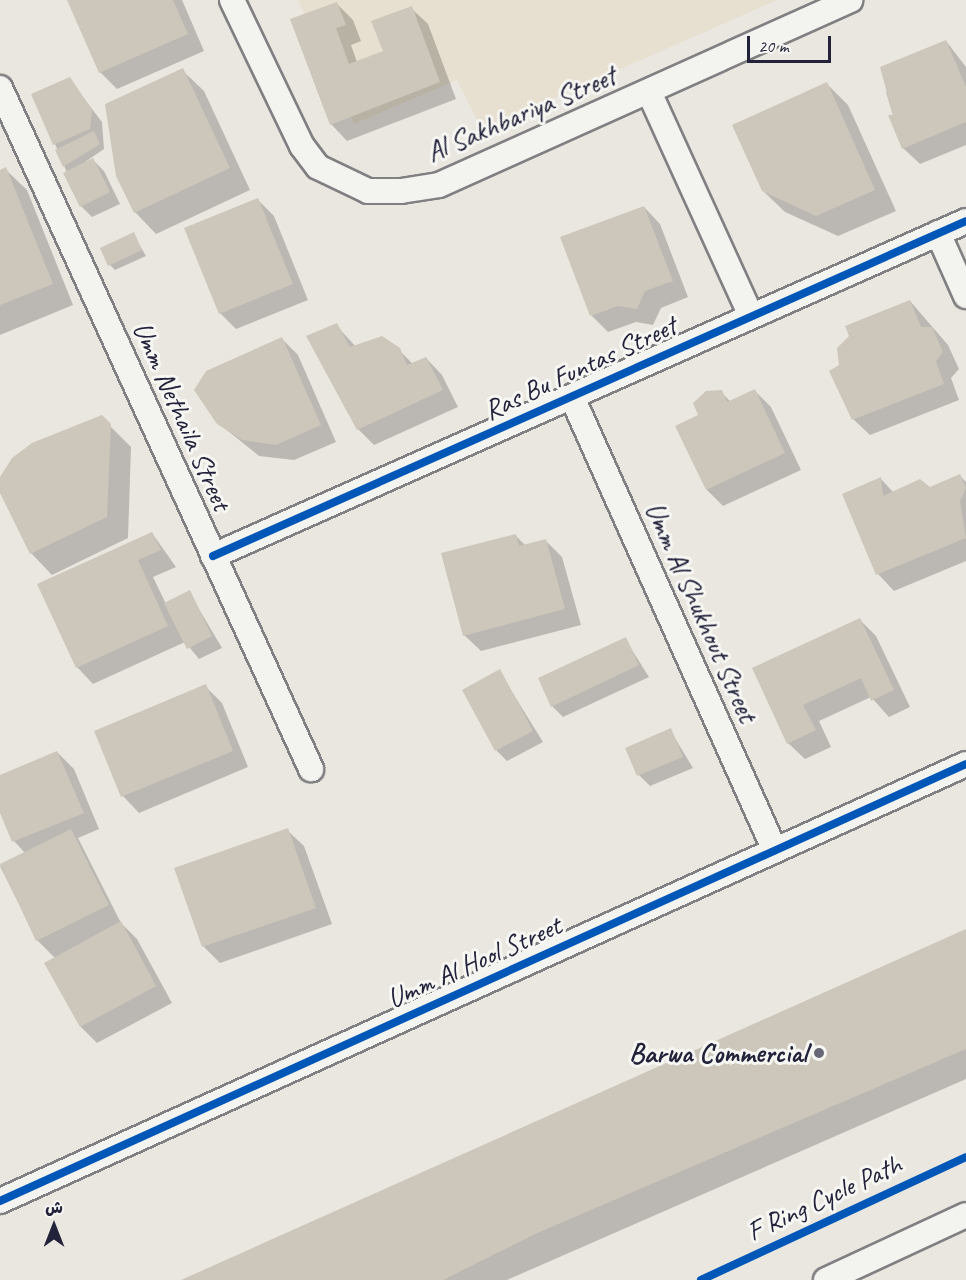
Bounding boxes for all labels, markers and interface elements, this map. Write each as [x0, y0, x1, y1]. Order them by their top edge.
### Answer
scale bar [750, 24, 834, 62]
text: 20 m [758, 35, 789, 57]
street label: Al Sakhbariya Street [421, 59, 621, 169]
street label: Ras Bu Funtas Street [479, 309, 681, 427]
street label: Umm Nethaila Street [125, 316, 239, 516]
street label: Umm Al Shukhout Street [637, 497, 765, 727]
street label: Umm Al Hool Street [382, 909, 566, 1015]
place label: Barwa Commercial [628, 1036, 807, 1070]
marker: Barwa Commercial [812, 1046, 826, 1060]
street label: F Ring Cycle Path [741, 1147, 907, 1249]
north arrow [24, 1196, 84, 1256]
text: ش [45, 1198, 63, 1218]

